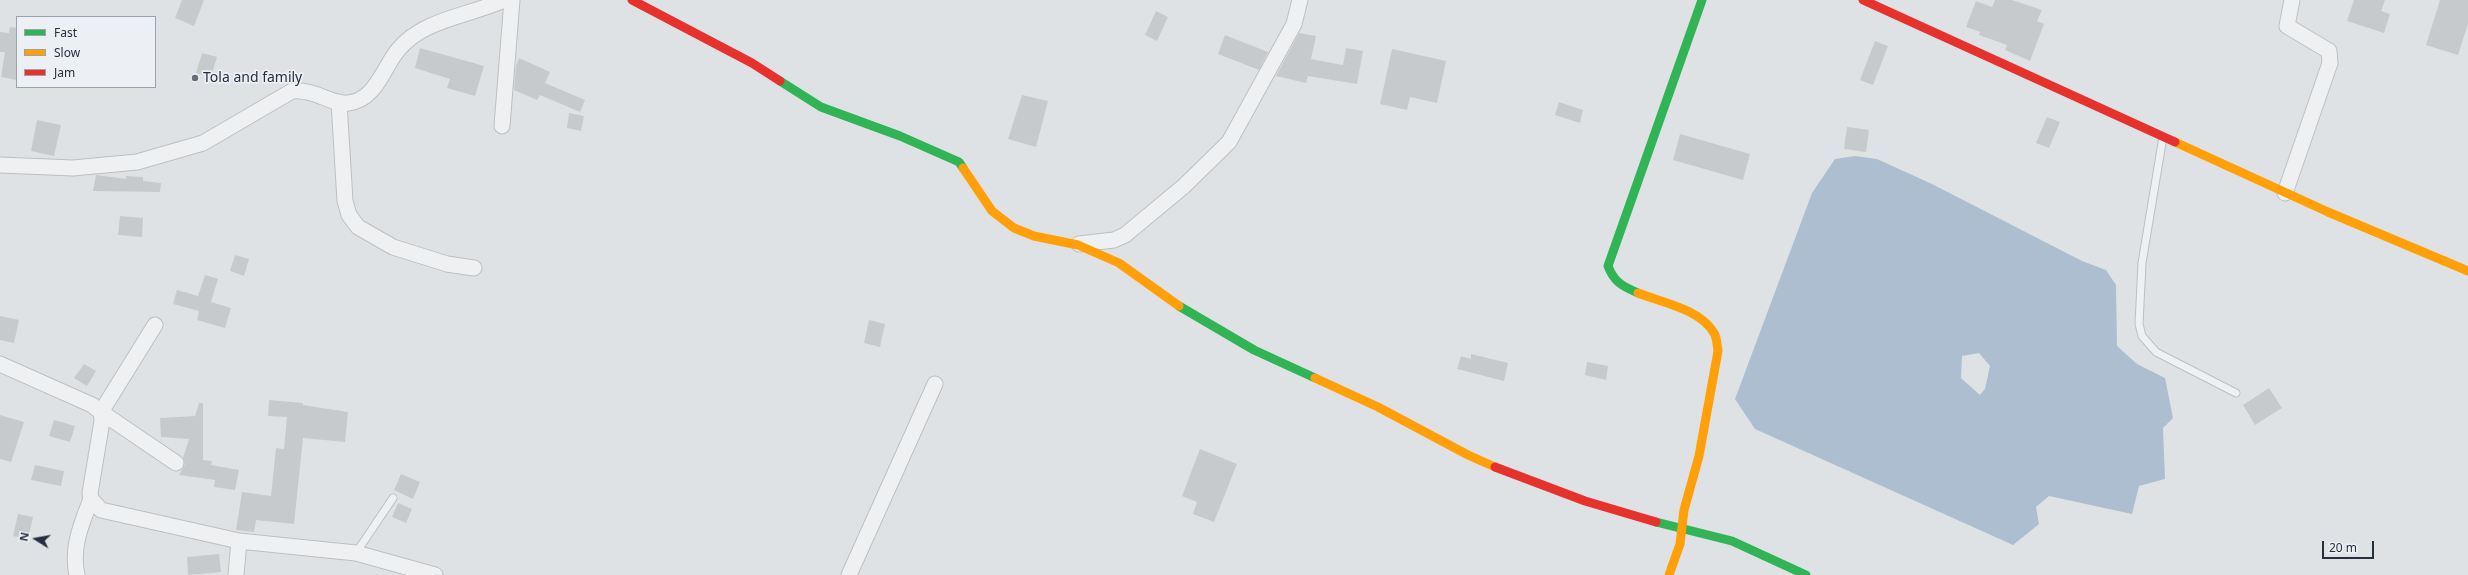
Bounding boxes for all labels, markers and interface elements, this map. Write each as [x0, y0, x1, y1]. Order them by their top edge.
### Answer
legend [16, 16, 156, 88]
text: Fast [54, 24, 77, 41]
text: Slow [54, 44, 80, 61]
text: Jam [54, 64, 75, 81]
place label: Tola and family [203, 70, 302, 86]
marker: Tola and family [190, 73, 200, 83]
north arrow [16, 519, 56, 559]
text: N [16, 531, 32, 542]
scale bar [2324, 533, 2376, 559]
text: 20 m [2329, 539, 2357, 556]

